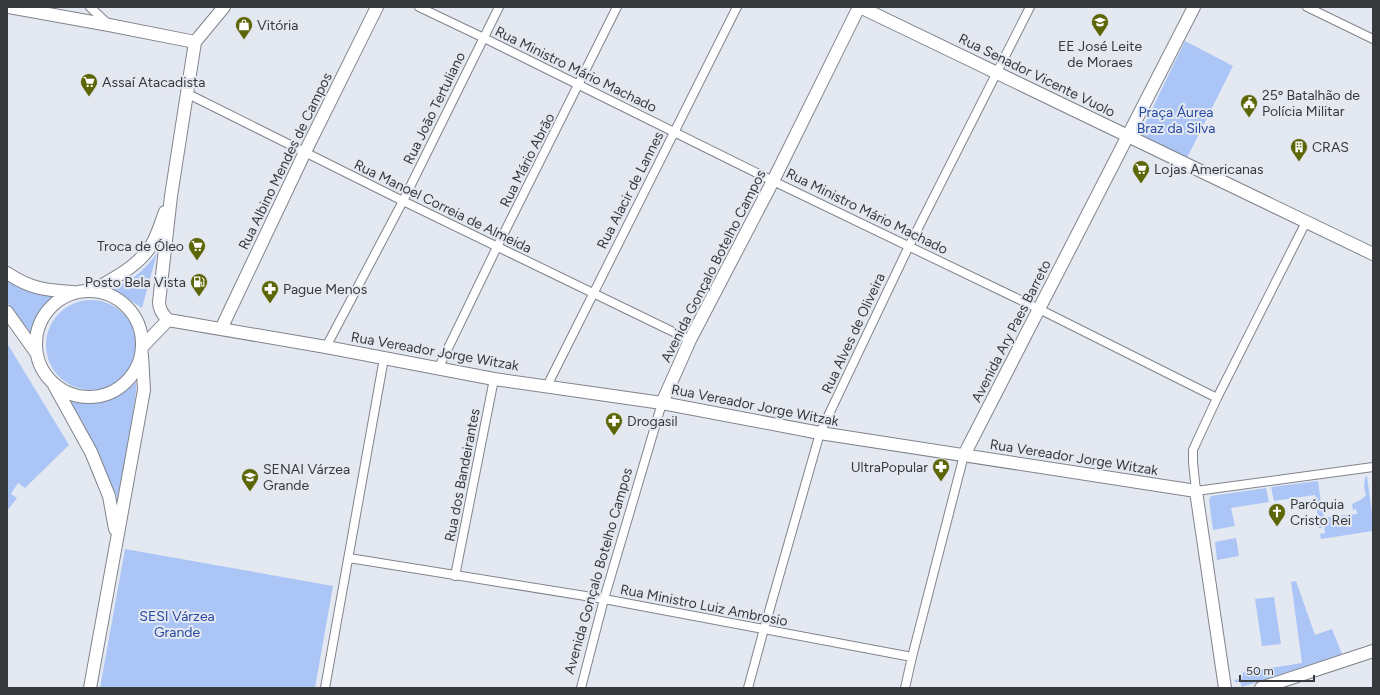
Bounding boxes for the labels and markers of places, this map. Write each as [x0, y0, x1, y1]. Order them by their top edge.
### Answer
school or university icon: EE José Leite de Moraes [1090, 12, 1110, 37]
shop icon: Vitória [234, 15, 254, 40]
place label: Vitória [257, 17, 298, 34]
place label: EE José Leite de Moraes [1058, 38, 1142, 71]
supermarket icon: Assaí Atacadista [79, 72, 99, 97]
place label: Assaí Atacadista [102, 74, 205, 91]
place label: 25º Batalhão de Polícia Militar [1262, 87, 1360, 120]
public building icon: 25º Batalhão de Polícia Militar [1239, 93, 1259, 118]
building icon: CRAS [1289, 137, 1309, 162]
place label: CRAS [1312, 139, 1349, 156]
supermarket icon: Lojas Americanas [1131, 159, 1151, 184]
place label: Lojas Americanas [1154, 161, 1264, 178]
supermarket icon: Troca de Óleo [187, 236, 207, 261]
place label: Troca de Óleo [97, 238, 184, 255]
fuel station icon: Posto Bela Vista [189, 272, 209, 297]
place label: Posto Bela Vista [85, 274, 186, 291]
pharmacy icon: Pague Menos [260, 279, 280, 304]
place label: Pague Menos [283, 281, 367, 298]
pharmacy icon: Drogasil [604, 411, 624, 436]
place label: Drogasil [627, 413, 678, 430]
pharmacy icon: UltraPopular [931, 457, 951, 482]
place label: UltraPopular [851, 459, 928, 476]
place label: SENAI Várzea Grande [263, 461, 350, 494]
school or university icon: SENAI Várzea Grande [240, 467, 260, 492]
place label: Paróquia Cristo Rei [1290, 496, 1351, 529]
church icon: Paróquia Cristo Rei [1267, 502, 1287, 527]

